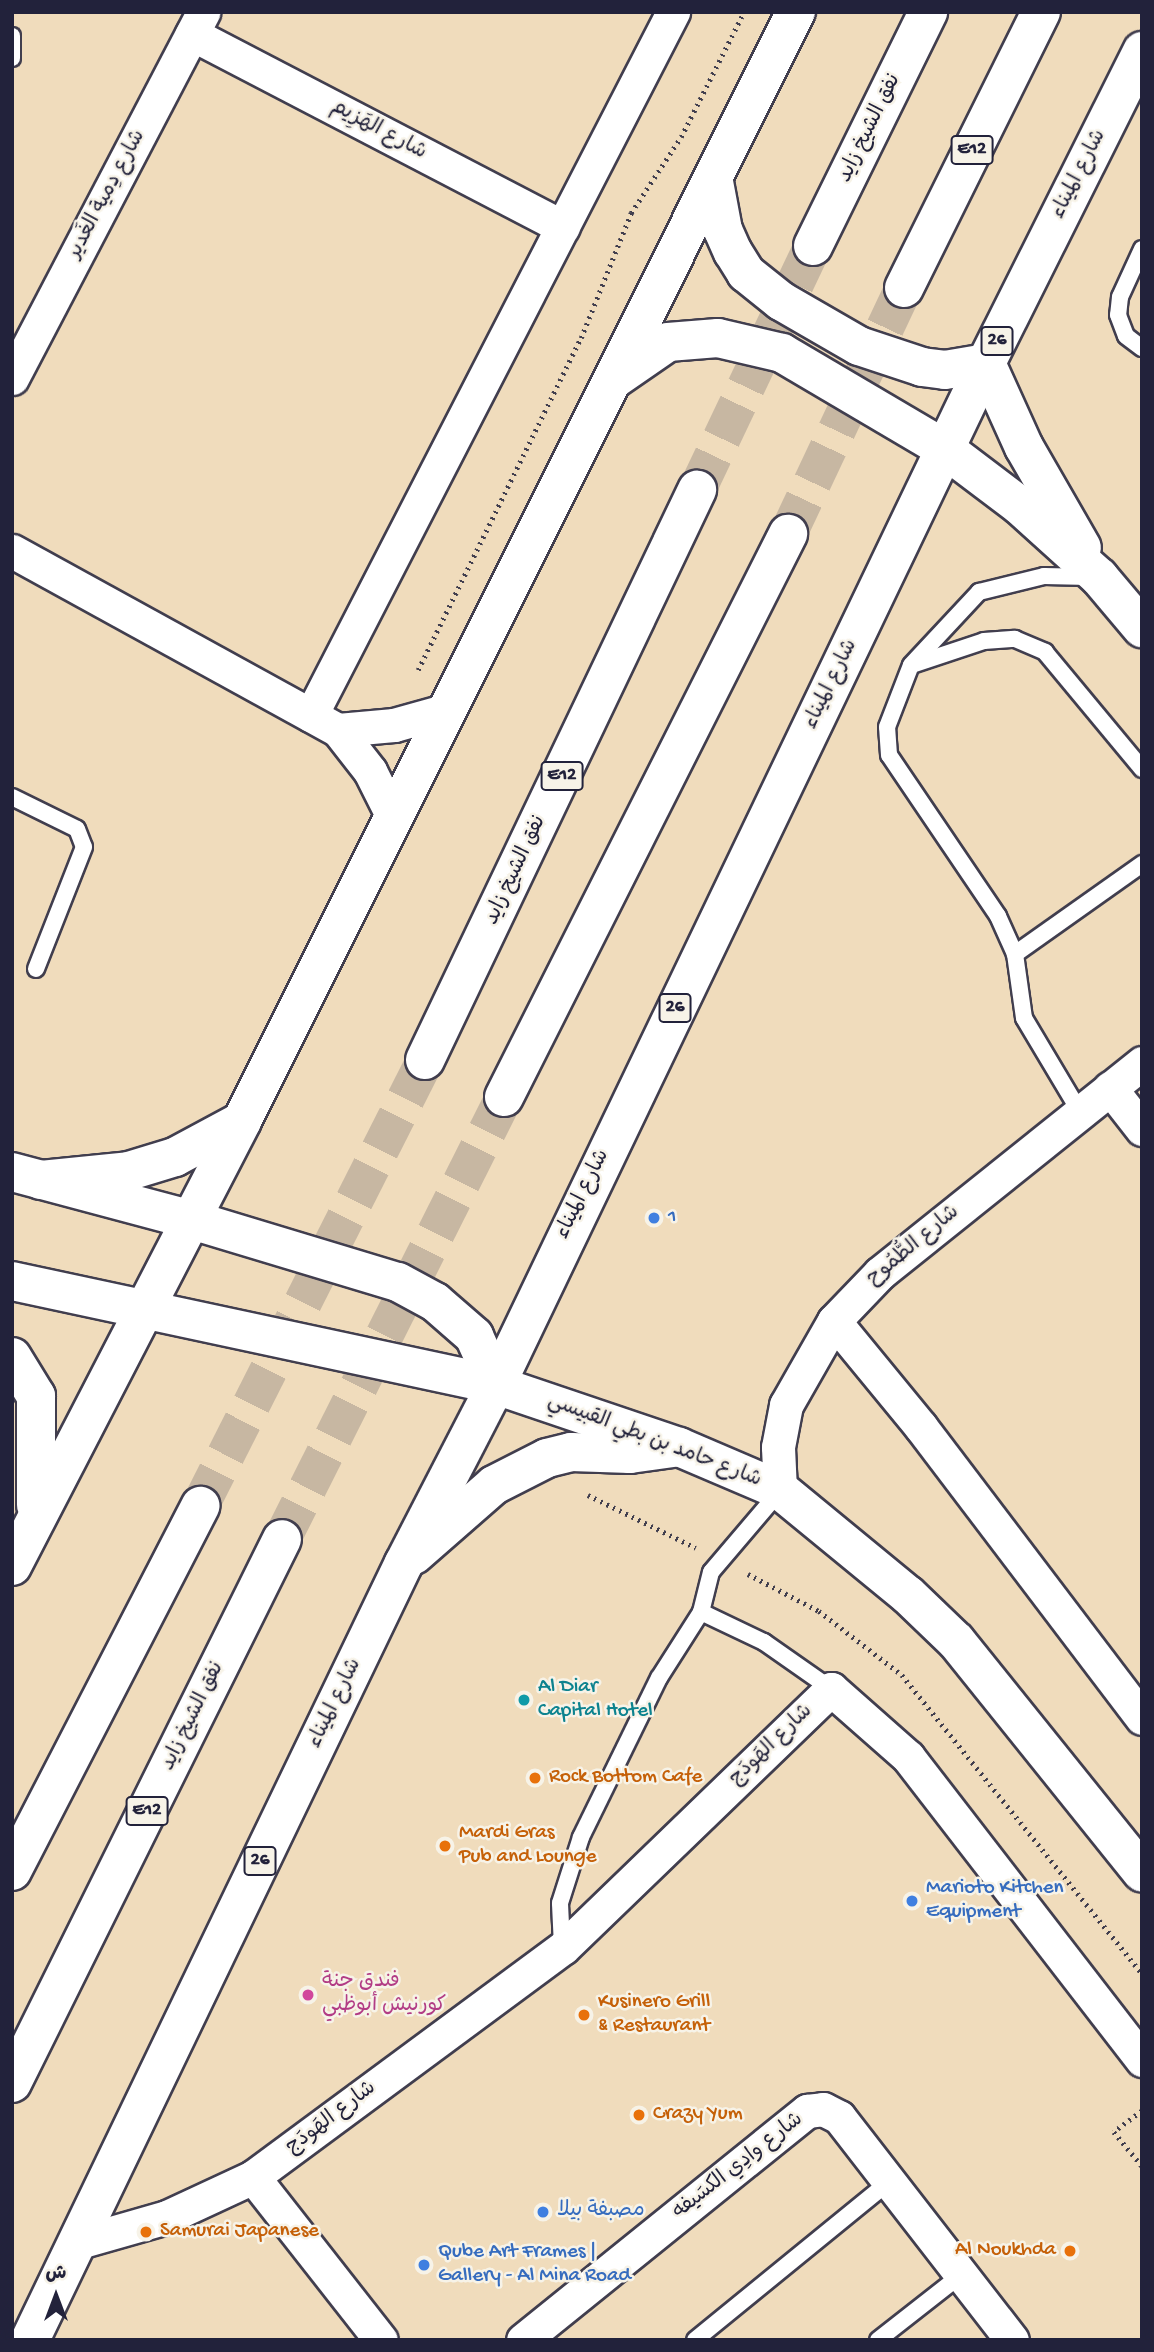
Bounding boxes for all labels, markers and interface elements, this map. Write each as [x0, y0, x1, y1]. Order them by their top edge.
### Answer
street label: نفق الشيخ زايد [834, 70, 908, 188]
street label: شارع الهَزِيم [326, 95, 430, 167]
street label: شارع دِمية الغَدير [64, 126, 152, 264]
street label: شارع الميناء [1047, 126, 1113, 224]
road number: E12 [949, 134, 995, 166]
road number: 26 [979, 326, 1014, 356]
street label: شارع الميناء [799, 636, 865, 734]
road number: E12 [539, 761, 585, 792]
street label: نفق الشيخ زايد [481, 812, 553, 930]
road number: 26 [658, 992, 692, 1024]
street label: شارع الميناء [551, 1146, 617, 1244]
street label: شارع الطُّمُوح [862, 1201, 966, 1293]
place label: 1 [668, 1205, 676, 1231]
marker: 1 [646, 1210, 662, 1226]
street label: شارع حامد بن بطي القبيسي [544, 1390, 764, 1494]
street label: شارع الميناء [303, 1655, 369, 1753]
street label: نفق الشيخ زايد [157, 1658, 231, 1776]
place label: Al Diar Capital Hotel [538, 1675, 653, 1725]
marker: Al Diar Capital Hotel [516, 1692, 532, 1708]
street label: شارع الهَودَج [725, 1700, 819, 1792]
place label: Rock Bottom Cafe [549, 1765, 702, 1791]
marker: Rock Bottom Cafe [527, 1770, 543, 1786]
road number: E12 [124, 1796, 170, 1826]
place label: Mardi Gras Pub and Lounge [459, 1821, 597, 1871]
marker: Mardi Gras Pub and Lounge [437, 1838, 453, 1854]
road number: 26 [243, 1845, 278, 1876]
place label: Marioto Kitchen Equipment [926, 1876, 1063, 1926]
marker: Marioto Kitchen Equipment [904, 1893, 920, 1909]
place label: فندق جنة كورنيش أبوظبي [322, 1970, 446, 2020]
marker: فندق جنة كورنيش أبوظبي [300, 1987, 316, 2003]
place label: Kusinero Grill & Restaurant [598, 1990, 710, 2040]
marker: Kusinero Grill & Restaurant [576, 2007, 592, 2023]
street label: شارع الهَودَج [282, 2077, 382, 2161]
place label: Crazy Yum [653, 2102, 743, 2128]
marker: Crazy Yum [631, 2107, 647, 2123]
street label: شارع وادِي الكسَيفه [669, 2108, 809, 2226]
place label: مصبفة بيلا [557, 2199, 645, 2225]
marker: مصبفة بيلا [535, 2204, 551, 2220]
place label: Samurai Japanese [160, 2219, 319, 2245]
marker: Samurai Japanese [138, 2224, 154, 2240]
place label: Al Noukhda [955, 2238, 1056, 2264]
place label: Qube Art Frames | Gallery - Al Mina Road [438, 2240, 631, 2290]
marker: Al Noukhda [1062, 2243, 1078, 2259]
marker: Qube Art Frames | Gallery - Al Mina Road [416, 2257, 432, 2273]
north arrow [21, 2261, 91, 2331]
text: ش [46, 2263, 66, 2286]

